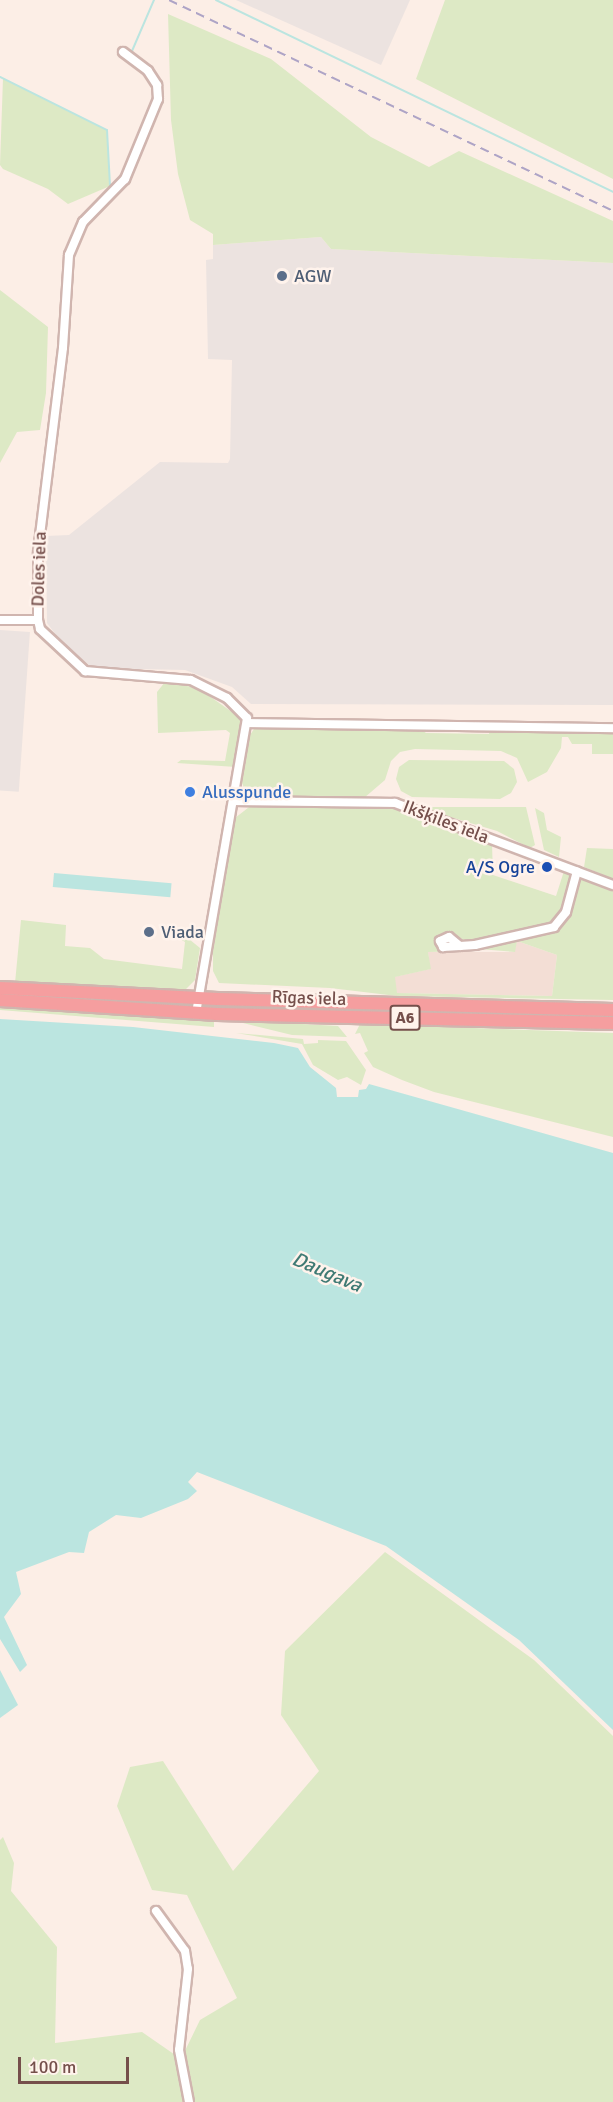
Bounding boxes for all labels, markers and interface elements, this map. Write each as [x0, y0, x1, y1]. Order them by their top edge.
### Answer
place label: AGW [294, 265, 332, 287]
marker: AGW [275, 269, 289, 283]
street label: Doles iela [27, 531, 51, 607]
place label: Alusspunde [202, 781, 291, 803]
marker: Alusspunde [183, 785, 197, 799]
street label: Ikšķiles iela [400, 796, 492, 848]
place label: A/S Ogre [466, 856, 535, 878]
marker: A/S Ogre [540, 860, 554, 874]
place label: Viada [161, 921, 204, 943]
marker: Viada [142, 925, 156, 939]
street label: Rīgas iela [271, 986, 347, 1010]
road number: A6 [388, 1005, 422, 1031]
water label: Daugava [289, 1247, 365, 1297]
scale bar [21, 2045, 132, 2083]
text: 100 m [29, 2056, 76, 2078]

